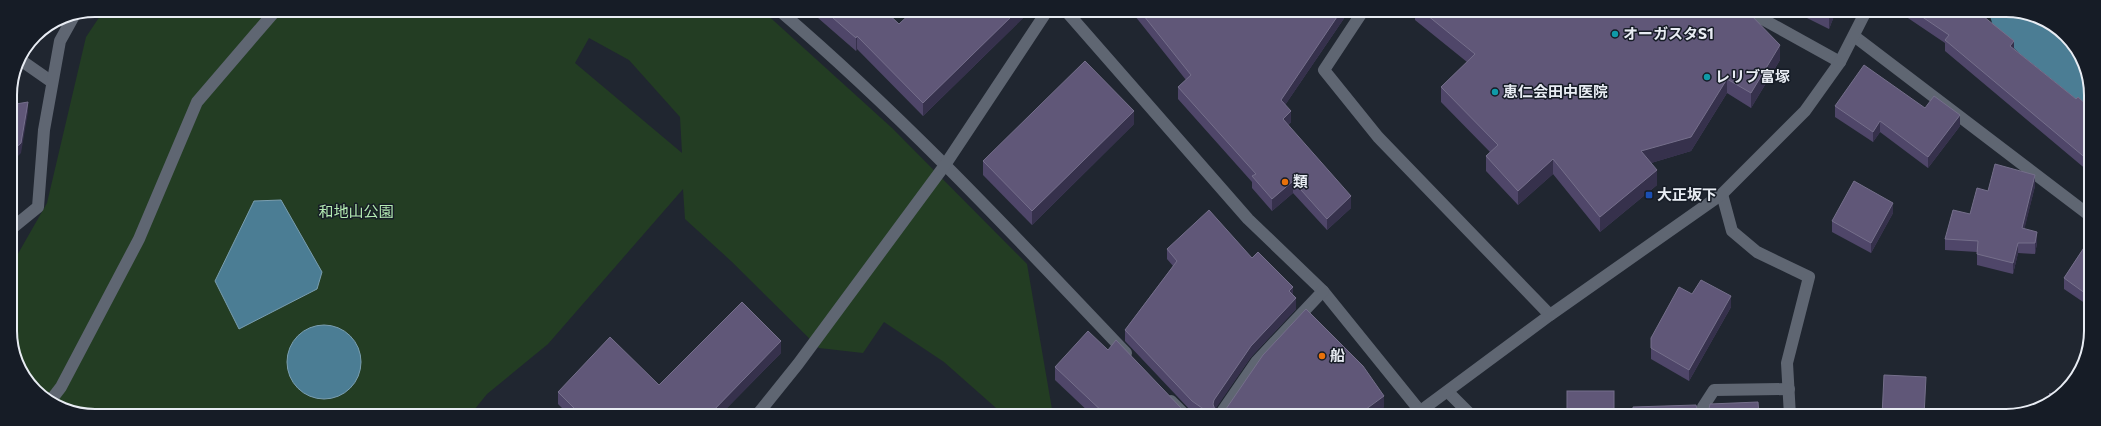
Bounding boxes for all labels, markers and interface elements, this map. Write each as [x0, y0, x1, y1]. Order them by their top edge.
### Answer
place label: オーガスタS1 [1623, 24, 1714, 42]
marker: オーガスタS1 [1610, 29, 1620, 39]
place label: レリブ富塚 [1715, 67, 1790, 85]
marker: レリブ富塚 [1702, 72, 1712, 82]
place label: 恵仁会田中医院 [1503, 82, 1608, 100]
marker: 恵仁会田中医院 [1490, 87, 1500, 97]
place label: 類 [1293, 172, 1308, 190]
marker: 類 [1280, 177, 1290, 187]
place label: 大正坂下 [1657, 185, 1717, 203]
marker: 大正坂下 [1644, 190, 1654, 200]
park label: 和地山公園 [318, 202, 394, 220]
place label: 船 [1330, 346, 1345, 364]
marker: 船 [1317, 351, 1327, 361]

